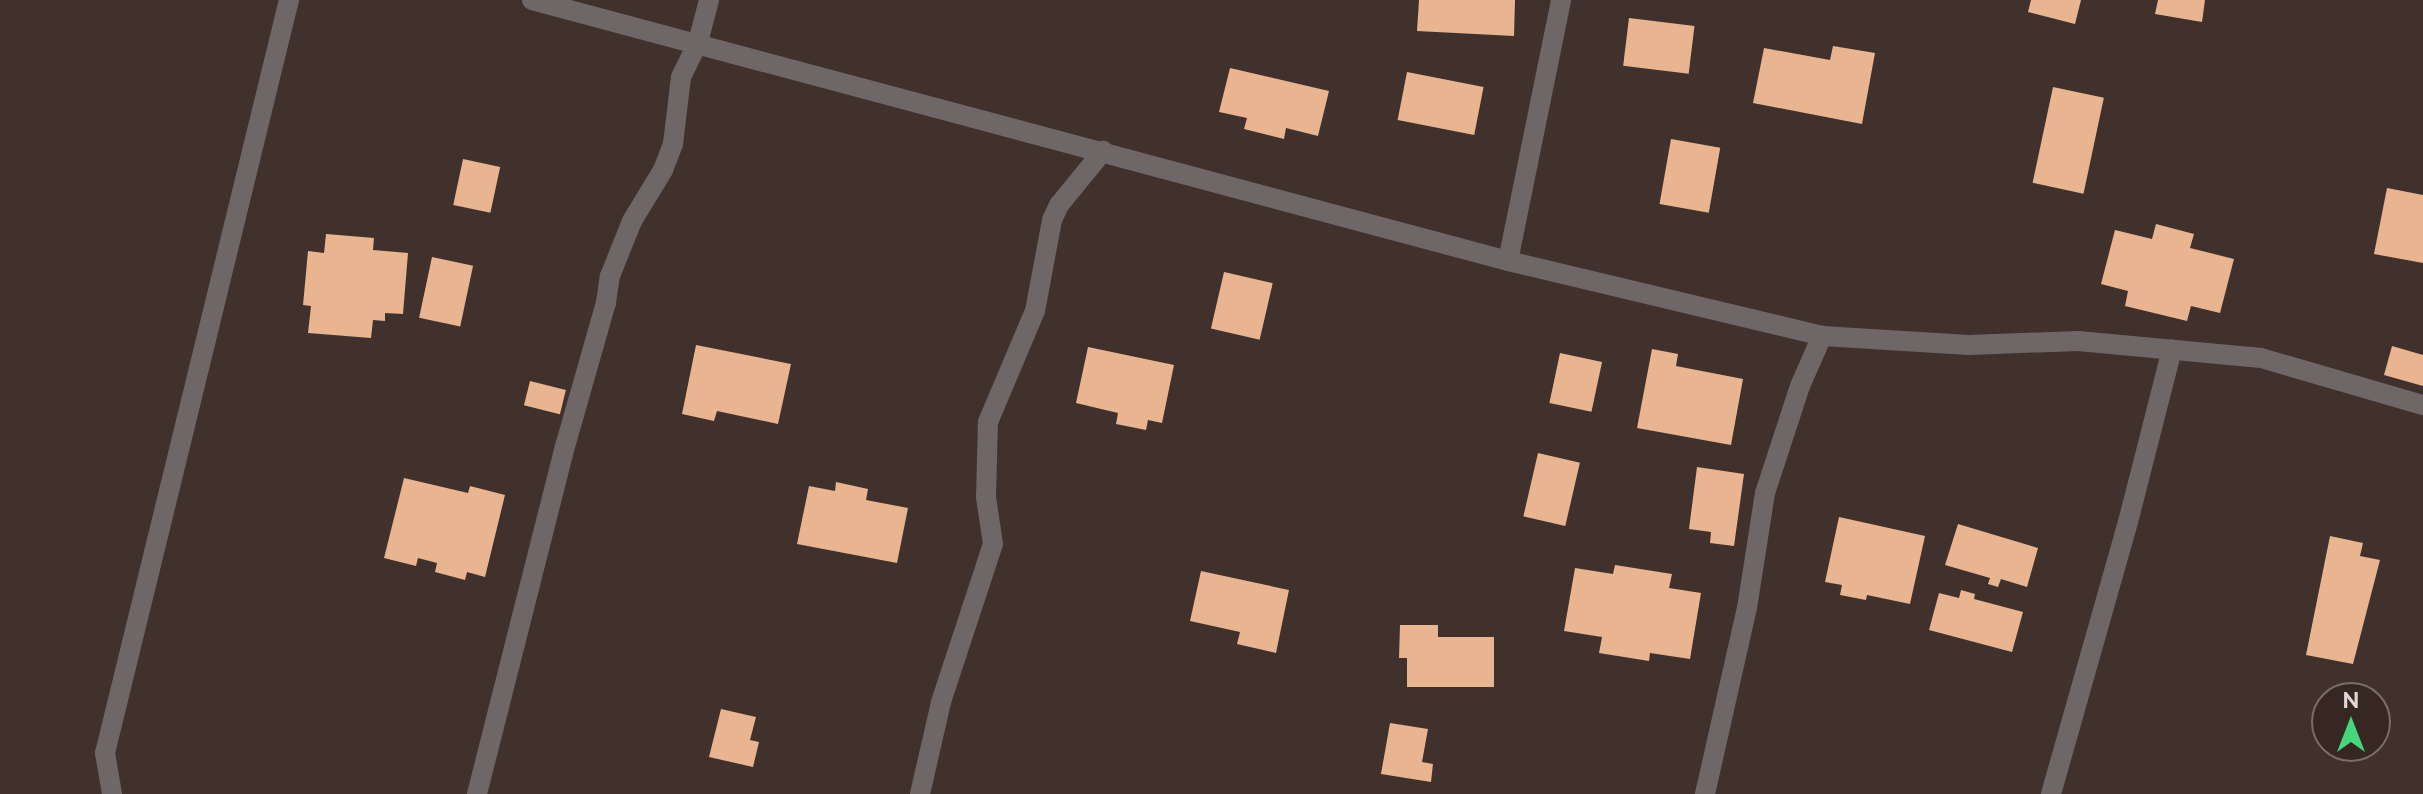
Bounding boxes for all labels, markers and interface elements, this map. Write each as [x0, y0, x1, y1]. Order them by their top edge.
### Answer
north arrow [2311, 682, 2391, 762]
text: N [2343, 687, 2359, 713]

